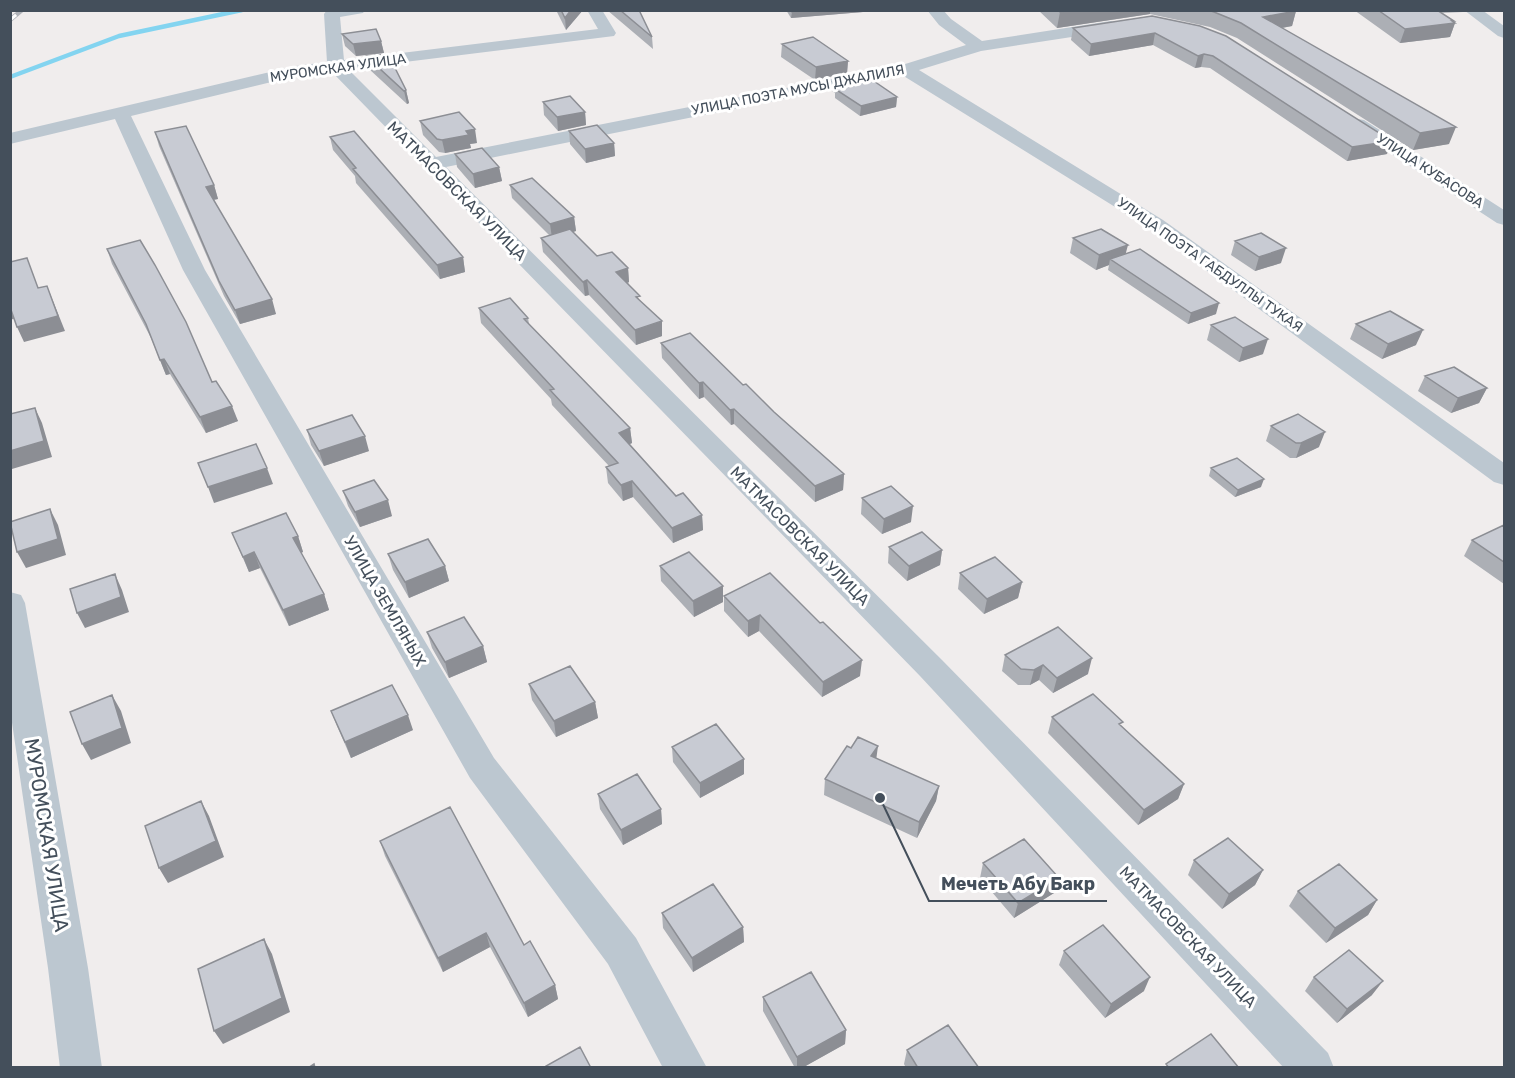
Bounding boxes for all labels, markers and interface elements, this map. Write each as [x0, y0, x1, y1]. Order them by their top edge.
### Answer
street label: МУРОМСКАЯ УЛИЦА [269, 50, 408, 86]
street label: УЛИЦА ПОЭТА МУСЫ ДЖАЛИЛЯ [690, 61, 906, 119]
street label: МАТМАСОВСКАЯ УЛИЦА [383, 117, 531, 265]
street label: УЛИЦА КУБАСОВА [1373, 130, 1487, 212]
street label: УЛИЦА ПОЭТА ГАБДУЛЛЫ ТУКАЯ [1114, 194, 1306, 336]
street label: МАТМАСОВСКАЯ УЛИЦА [726, 462, 874, 610]
street label: УЛИЦА ЗЕМЛЯНЫХ [340, 532, 430, 670]
street label: МУРОМСКАЯ УЛИЦА [20, 736, 74, 934]
street label: МАТМАСОВСКАЯ УЛИЦА [1116, 862, 1261, 1012]
callout: Мечеть Абу Бакр [929, 865, 1107, 901]
text: Мечеть Абу Бакр [941, 873, 1095, 895]

